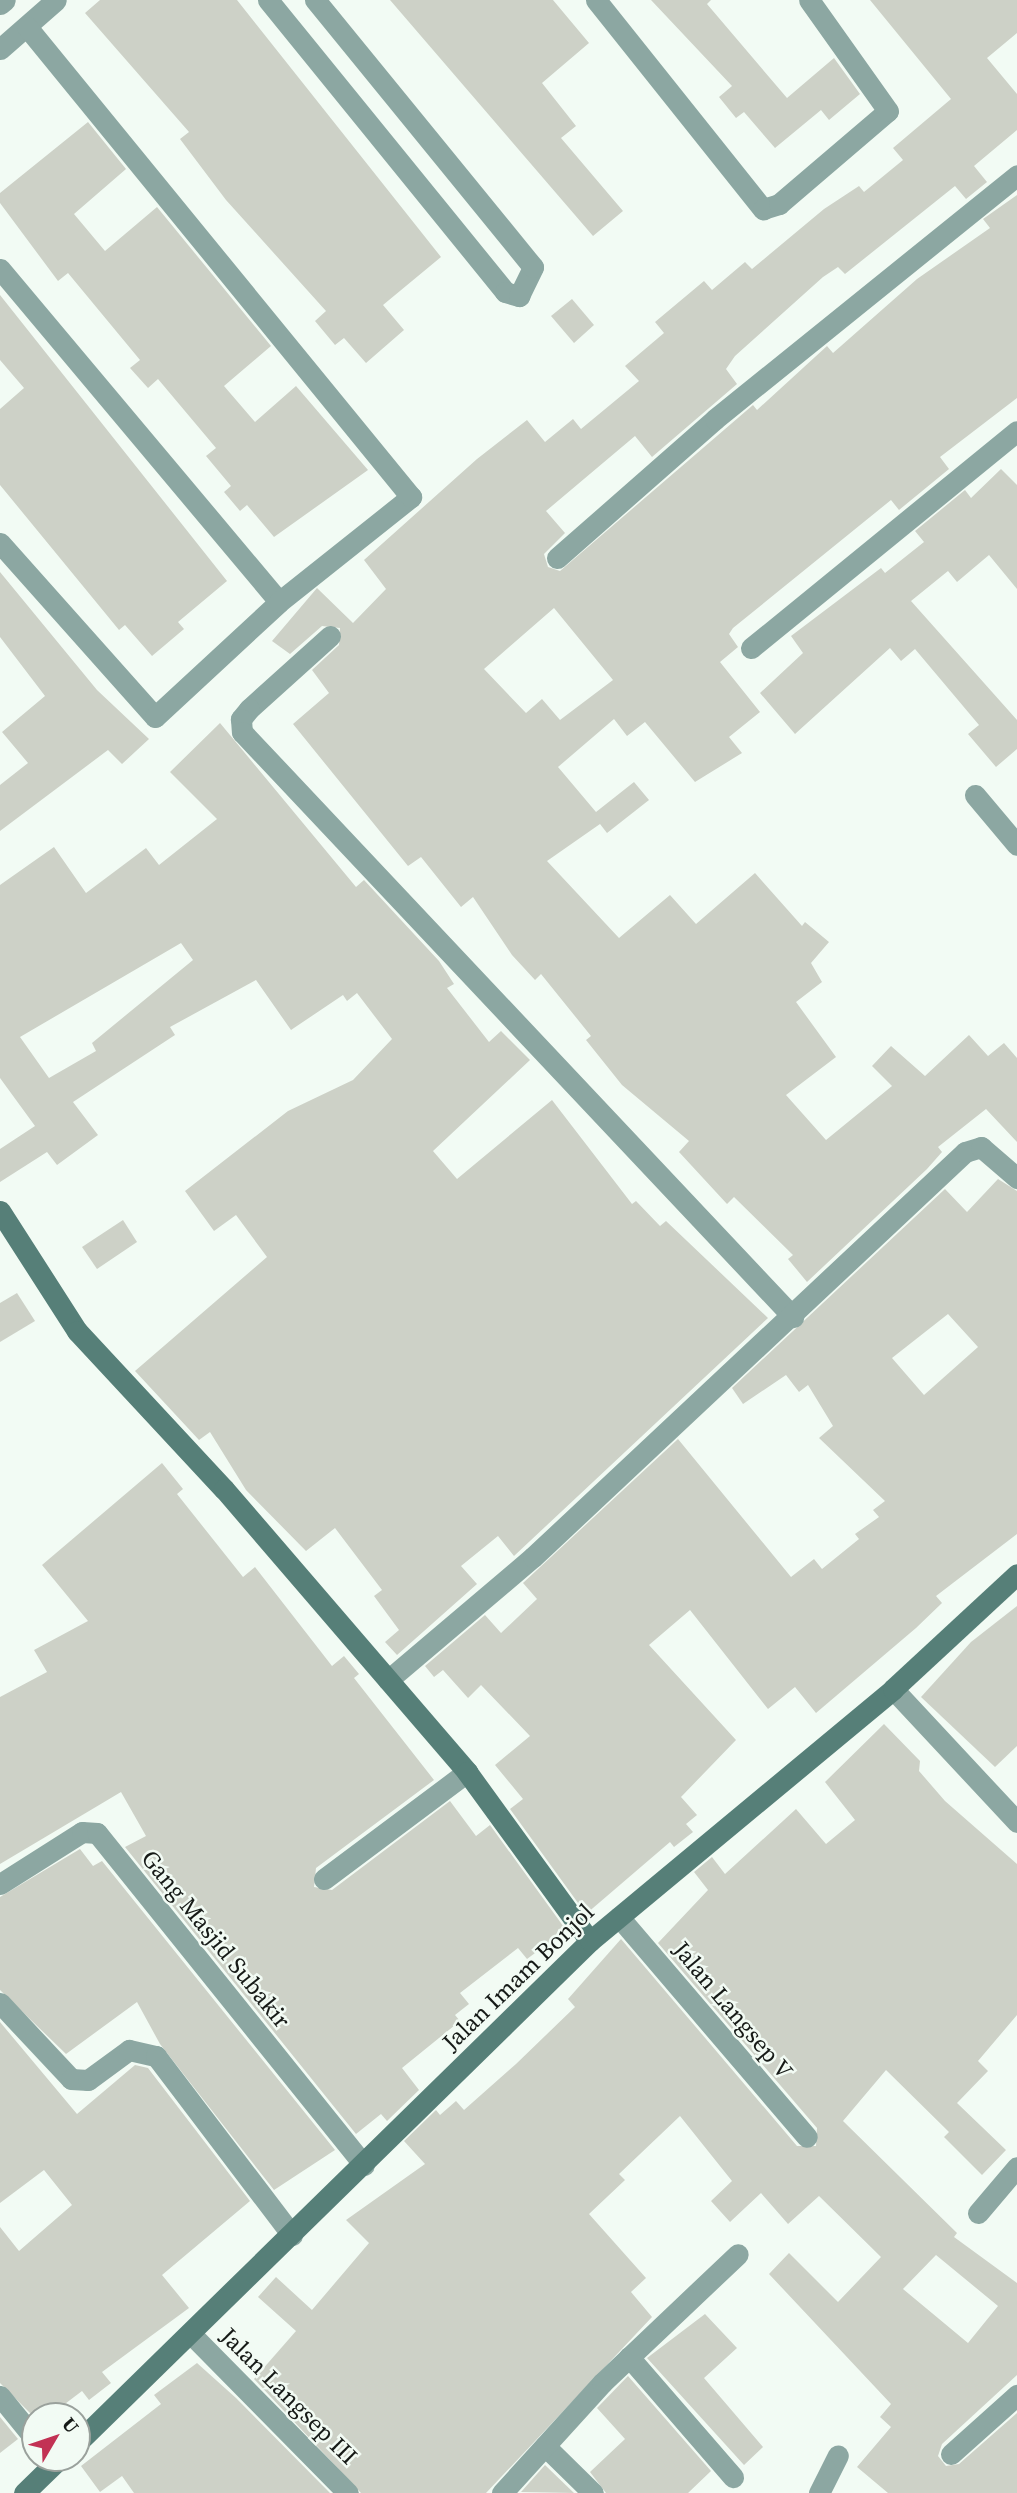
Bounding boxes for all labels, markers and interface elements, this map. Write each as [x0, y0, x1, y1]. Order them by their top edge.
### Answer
street label: Gang Masjid Subakir [135, 1844, 297, 2034]
street label: Jalan Imam Bonjol [436, 1897, 600, 2057]
street label: Jalan Langsep V [667, 1935, 799, 2085]
street label: Jalan Langsep III [215, 2322, 363, 2470]
north arrow [21, 2402, 91, 2472]
text: U [56, 2411, 85, 2439]

